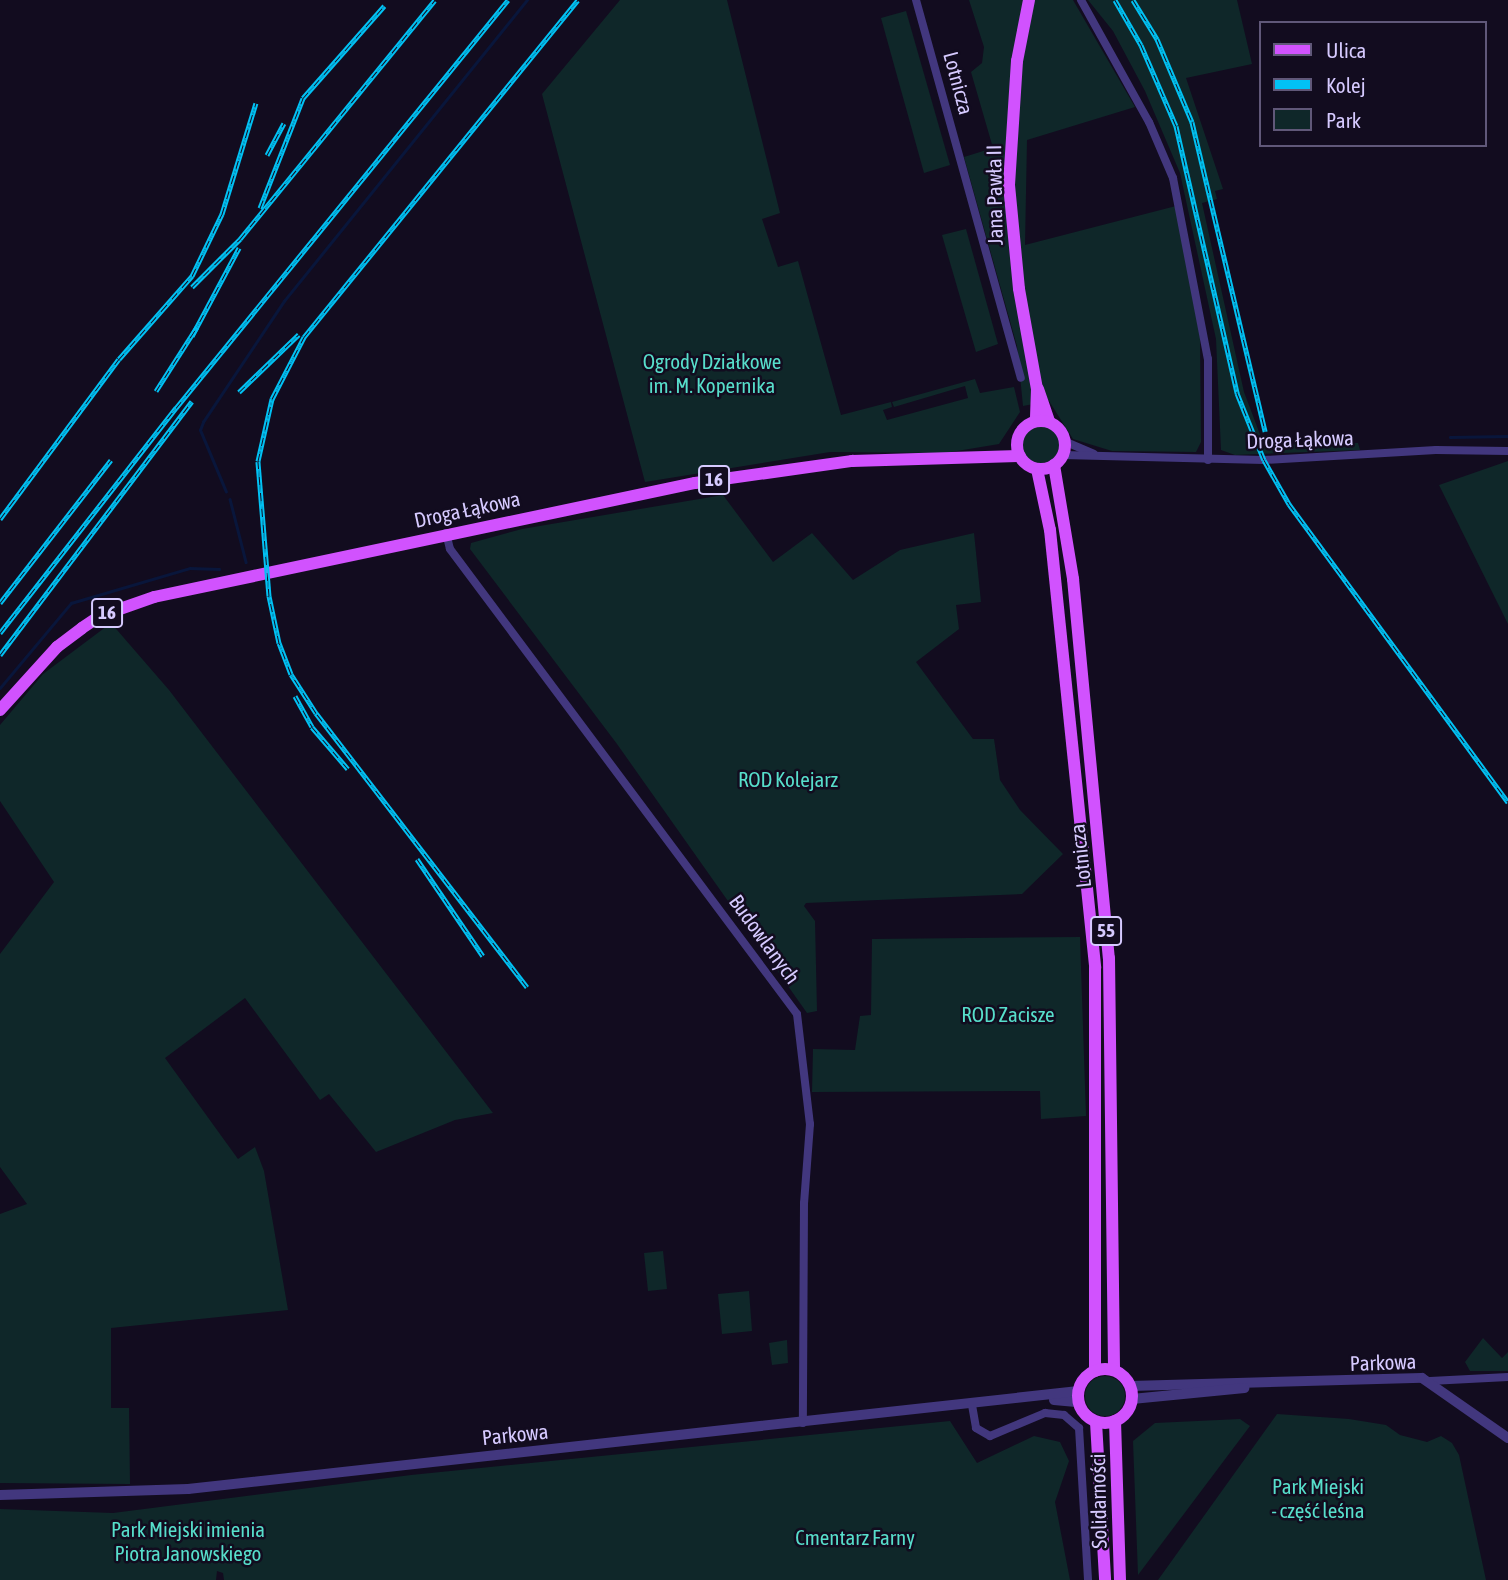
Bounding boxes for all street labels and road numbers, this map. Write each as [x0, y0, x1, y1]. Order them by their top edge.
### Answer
street label: Lotnicza [939, 49, 979, 117]
street label: Jana Pawła II [981, 145, 1007, 245]
street label: Droga Łąkowa [1246, 425, 1354, 453]
road number: 16 [696, 464, 732, 495]
street label: Droga Łąkowa [412, 485, 522, 533]
road number: 16 [90, 598, 124, 628]
street label: Lotnicza [1064, 823, 1096, 889]
street label: Budowlanych [724, 889, 806, 989]
road number: 55 [1088, 916, 1124, 946]
street label: Parkowa [1349, 1348, 1417, 1376]
street label: Parkowa [481, 1418, 549, 1450]
street label: Solidarności [1085, 1453, 1111, 1549]

